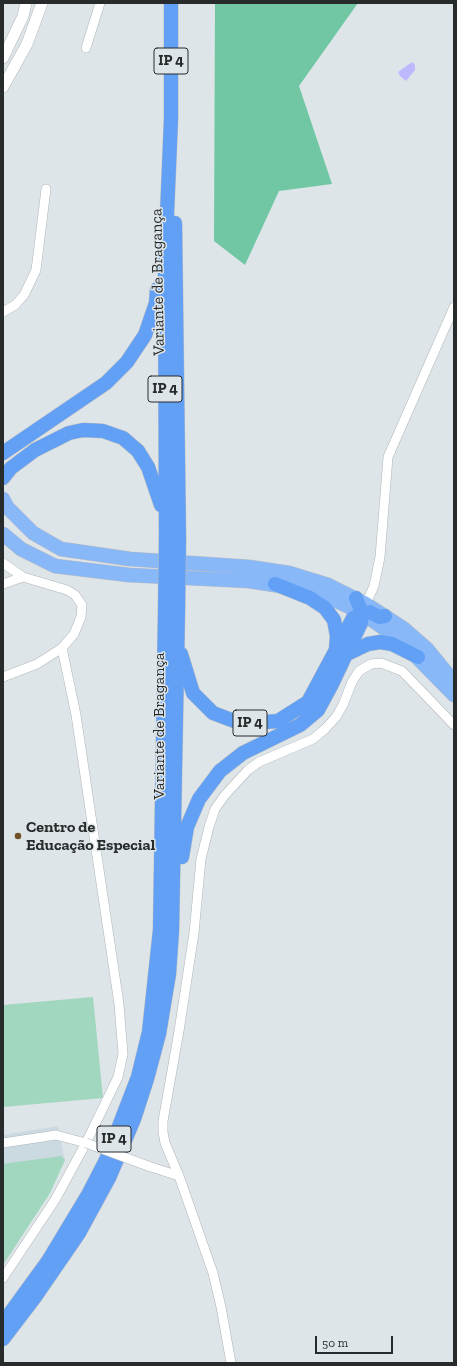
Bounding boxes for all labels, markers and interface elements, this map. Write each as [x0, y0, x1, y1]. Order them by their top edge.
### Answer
road number: IP 4 [154, 48, 188, 74]
street label: Variante de Bragança [147, 208, 169, 356]
road number: IP 4 [148, 376, 182, 402]
street label: Variante de Bragança [149, 652, 169, 800]
road number: IP 4 [233, 710, 267, 736]
place label: Centro de Educação Especial [26, 817, 155, 855]
marker: Centro de Educação Especial [13, 831, 23, 841]
road number: IP 4 [97, 1126, 131, 1152]
scale bar [317, 1328, 395, 1354]
text: 50 m [322, 1336, 348, 1350]

